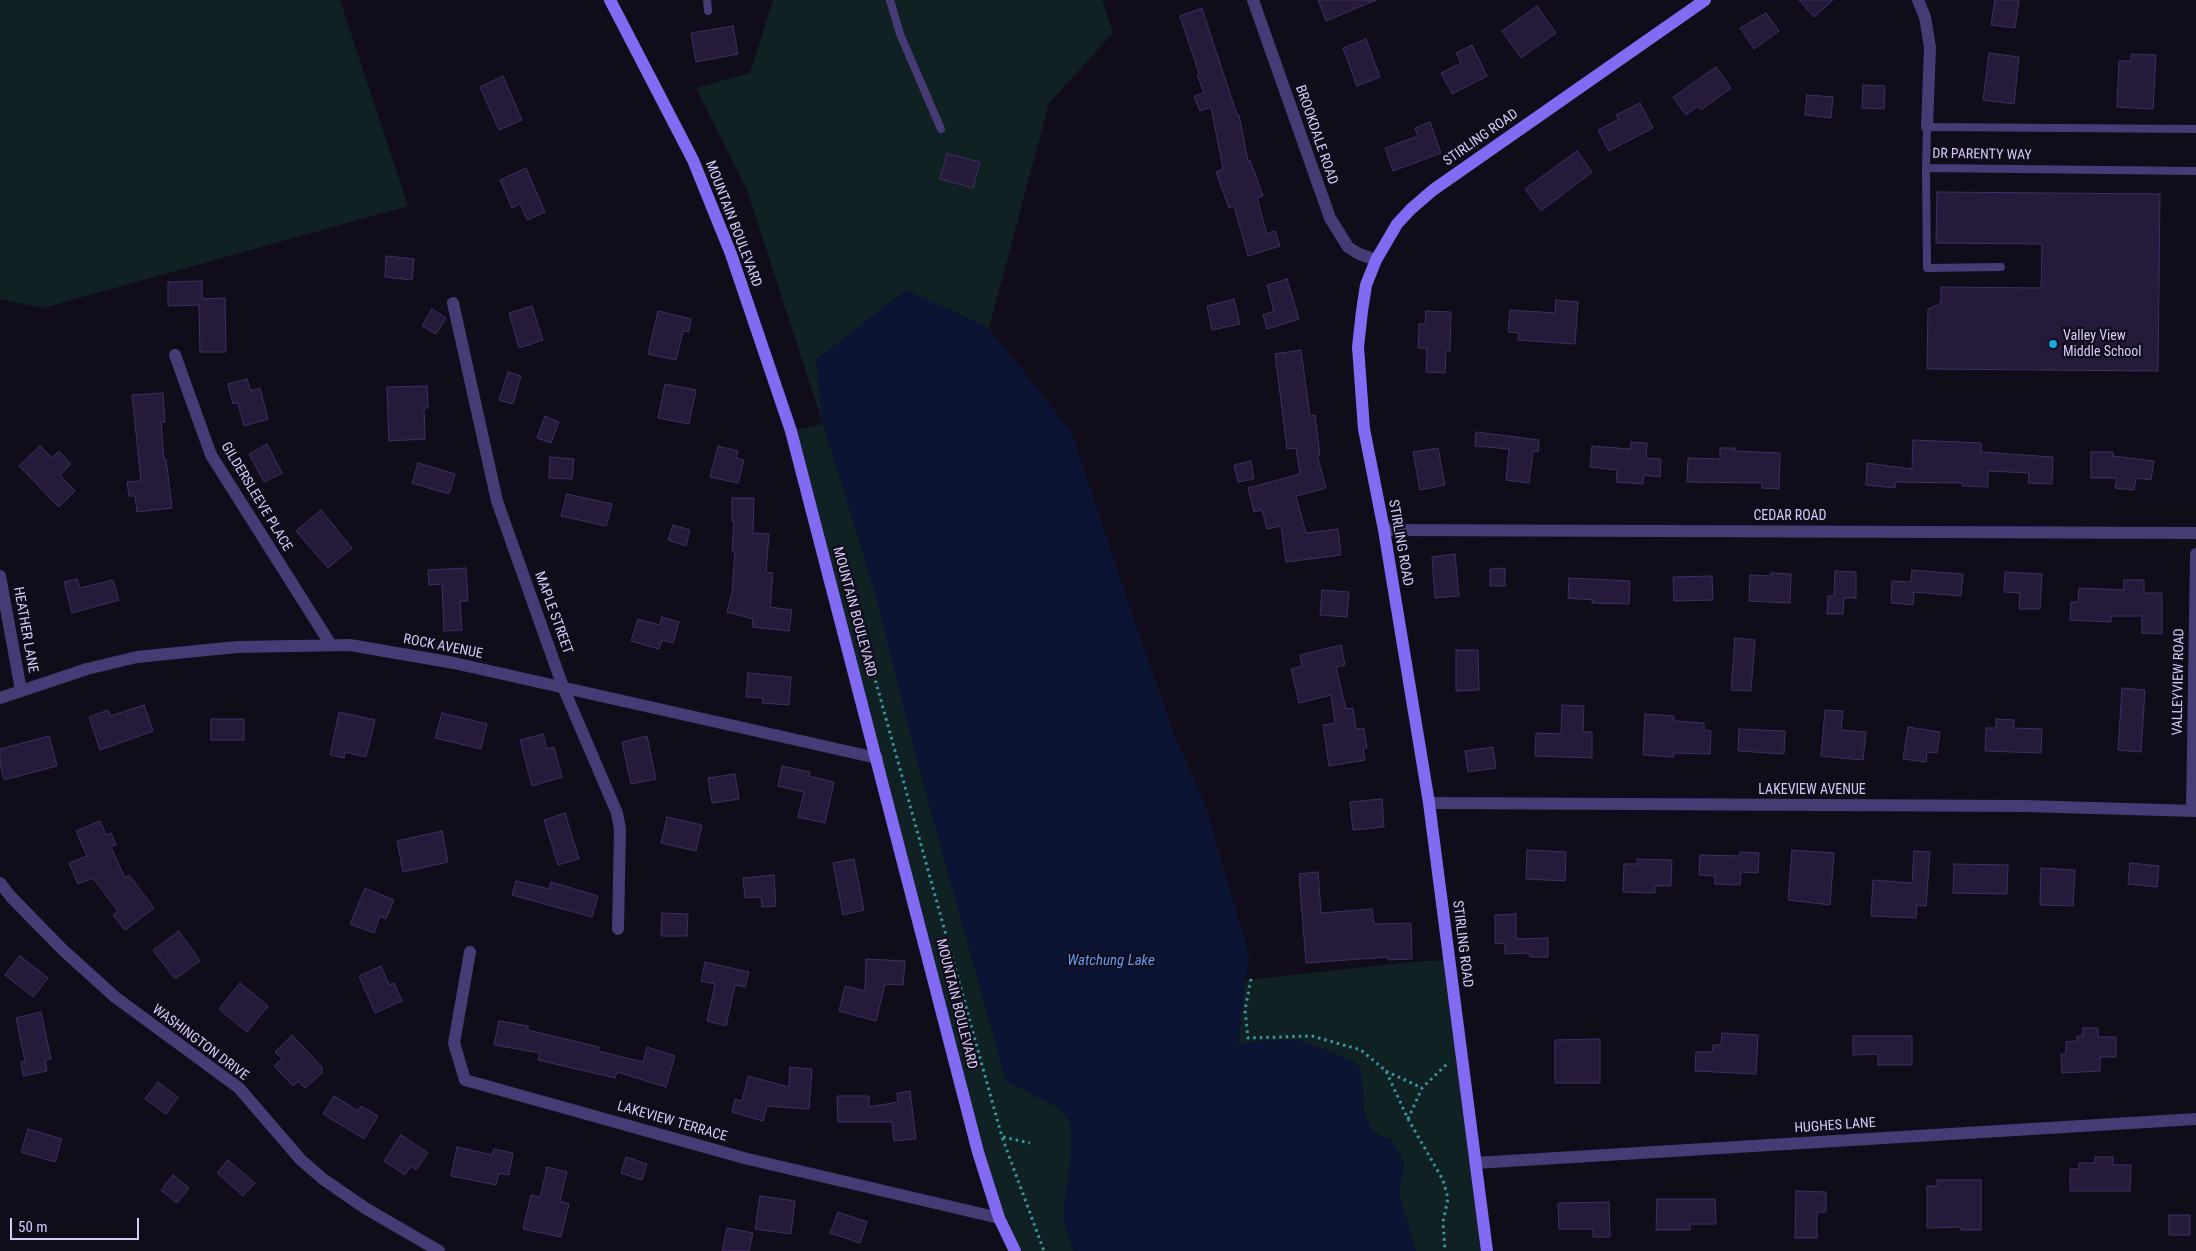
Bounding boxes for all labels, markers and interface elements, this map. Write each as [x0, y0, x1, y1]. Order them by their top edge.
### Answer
street label: BROOKDALE ROAD [1291, 83, 1341, 187]
street label: STIRLING ROAD [1440, 106, 1522, 170]
street label: DR PARENTY WAY [1932, 146, 2032, 164]
street label: MOUNTAIN BOULEVARD [701, 158, 765, 290]
place label: Valley View Middle School [2063, 328, 2141, 361]
marker: Valley View Middle School [2047, 338, 2059, 350]
street label: GILDERSLEEVE PLACE [217, 439, 295, 555]
street label: STIRLING ROAD [1384, 498, 1416, 588]
street label: CEDAR ROAD [1753, 508, 1827, 524]
street label: MOUNTAIN BOULEVARD [829, 545, 879, 679]
street label: MAPLE STREET [530, 569, 576, 657]
street label: HEATHER LANE [9, 586, 41, 674]
street label: VALLEYVIEW ROAD [2170, 628, 2188, 736]
street label: ROCK AVENUE [402, 631, 484, 663]
street label: LAKEVIEW AVENUE [1758, 782, 1866, 798]
street label: STIRLING ROAD [1448, 900, 1476, 988]
street label: MOUNTAIN BOULEVARD [932, 937, 980, 1071]
water label: Watchung Lake [1067, 952, 1155, 970]
street label: WASHINGTON DRIVE [149, 1001, 251, 1085]
street label: LAKEVIEW TERRACE [615, 1098, 729, 1146]
street label: HUGHES LANE [1794, 1115, 1876, 1137]
scale bar [12, 1208, 141, 1240]
text: 50 m [18, 1218, 48, 1236]

